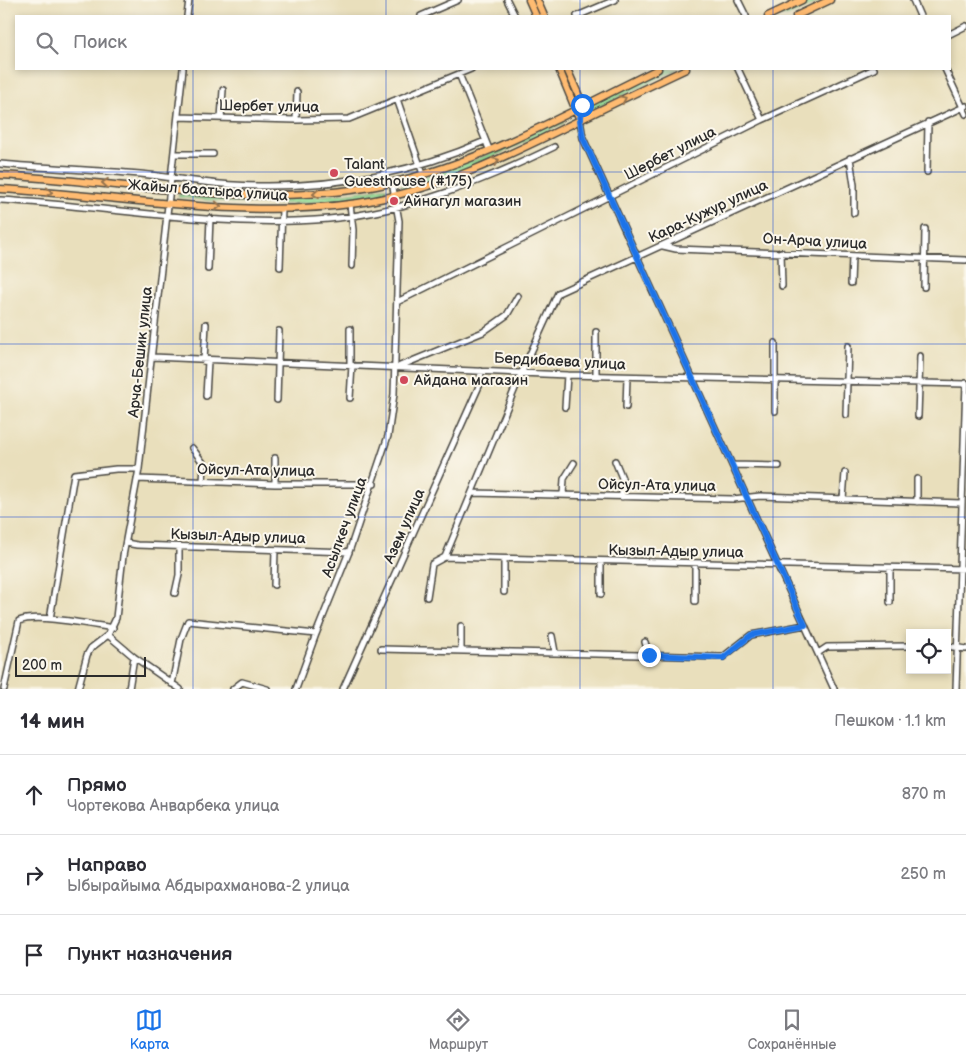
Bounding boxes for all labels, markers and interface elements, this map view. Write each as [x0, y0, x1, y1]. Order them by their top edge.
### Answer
search box [15, 15, 951, 70]
icon: search [33, 29, 61, 57]
text: Поиск [73, 31, 127, 54]
route start [571, 94, 594, 117]
one-way arrow [618, 95, 627, 105]
street label: Шербет улица [219, 96, 319, 117]
street label: Шербет улица [621, 122, 719, 185]
place label: Talant Guesthouse (#175) [344, 155, 472, 191]
one-way arrow [491, 156, 500, 167]
marker: Talant Guesthouse (#175) [328, 167, 340, 179]
street label: Жайыл баатыра улица [127, 175, 289, 206]
street label: Кара-Кужур улица [646, 175, 771, 247]
one-way arrow [101, 178, 109, 189]
one-way arrow [45, 186, 53, 197]
one-way arrow [312, 188, 320, 199]
place label: Айнагул магазин [403, 192, 522, 211]
marker: Айнагул магазин [388, 195, 400, 207]
one-way arrow [214, 201, 222, 212]
street label: Он-Арча улица [762, 229, 868, 254]
street label: Арча-Бешик улица [124, 285, 157, 420]
street label: Бердибаева улица [494, 349, 627, 374]
place label: Айдана магазин [413, 371, 528, 390]
marker: Айдана магазин [398, 374, 410, 386]
street label: Ойсул-Ата улица [197, 460, 315, 481]
street label: Асылкеч улица [317, 474, 371, 581]
street label: Ойсул-Ата улица [598, 475, 716, 496]
street label: Азем улица [379, 486, 429, 568]
street label: Кызыл-Адыр улица [170, 525, 306, 548]
street label: Кызыл-Адыр улица [608, 541, 744, 562]
map controls [906, 629, 951, 674]
button: locate [906, 629, 951, 674]
route end [638, 644, 661, 667]
scale bar [15, 654, 146, 677]
text: 200 m [22, 657, 62, 674]
text: 14 мин [20, 709, 85, 734]
text: Пешком · 1.1 km [834, 712, 946, 731]
text: Прямо [67, 774, 127, 797]
icon: ahead [20, 781, 48, 809]
text: 870 m [902, 785, 946, 804]
text: Чортекова Анварбека улица [67, 797, 279, 816]
text: Направо [67, 854, 147, 877]
icon: right [20, 861, 48, 889]
text: 250 m [900, 865, 946, 884]
text: Ыбырайыма Абдырахманова-2 улица [67, 877, 350, 896]
icon: arrive [20, 941, 48, 969]
text: Пункт назначения [67, 943, 232, 966]
tab: Карта [130, 1006, 169, 1053]
tab: Маршрут [429, 1006, 488, 1053]
tab: Сохранённые [748, 1006, 836, 1053]

